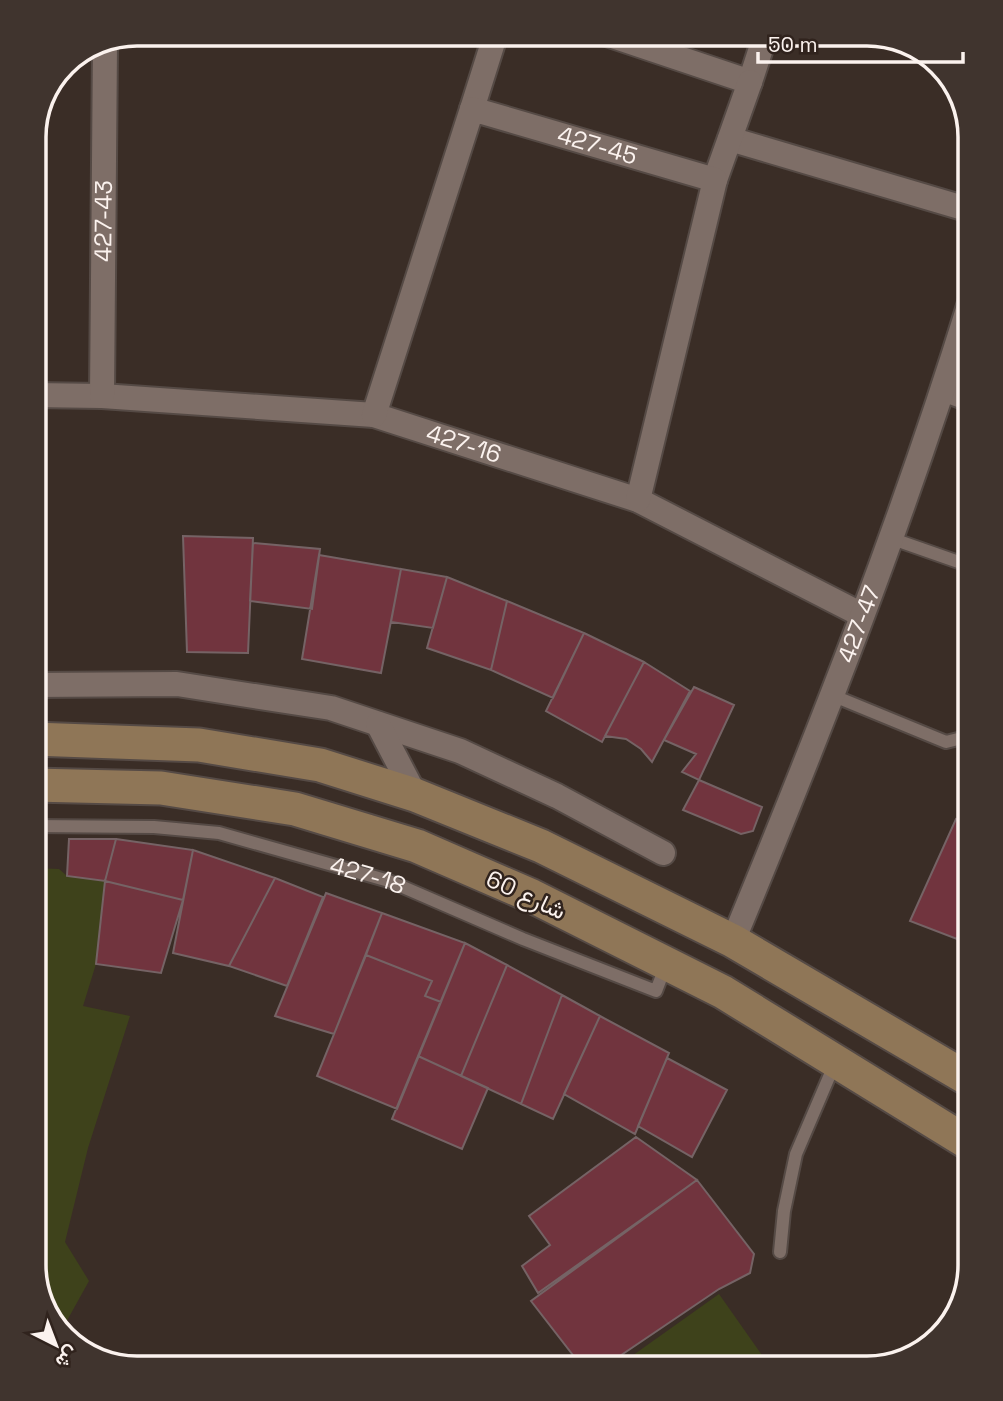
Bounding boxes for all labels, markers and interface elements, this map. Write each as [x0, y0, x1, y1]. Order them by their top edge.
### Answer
scale bar [758, 21, 963, 65]
text: 50 m [768, 31, 818, 58]
street label: 427-45 [554, 119, 641, 172]
street label: 427-43 [87, 180, 119, 262]
street label: 427-16 [422, 417, 505, 470]
street label: 427-47 [830, 581, 887, 667]
street label: 427-18 [327, 849, 411, 901]
street label: شارع 60 [481, 863, 571, 927]
north arrow [21, 1310, 91, 1380]
text: ش [50, 1340, 84, 1374]

